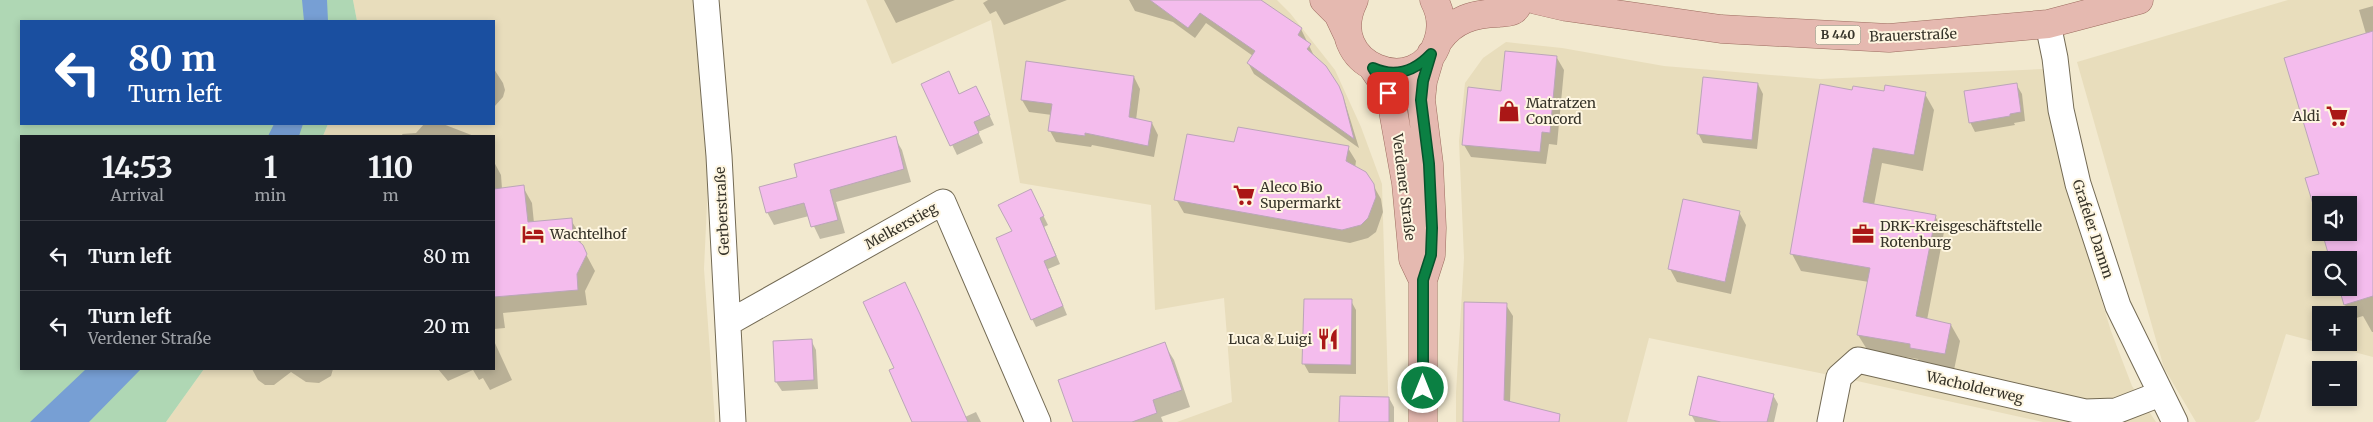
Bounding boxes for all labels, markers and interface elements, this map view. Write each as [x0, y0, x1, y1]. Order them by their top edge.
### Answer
street label: Brauerstraße [1869, 24, 1957, 46]
road number: B 440 [1816, 26, 1860, 44]
text: 80 m [128, 37, 216, 81]
icon: left [45, 40, 110, 105]
pin [1367, 72, 1409, 114]
icon: arrive [1374, 79, 1402, 107]
text: Turn left [128, 80, 222, 108]
place label: Matratzen Concord [1526, 94, 1596, 128]
shop icon: Matratzen Concord [1496, 98, 1522, 124]
supermarket icon: Aldi [2324, 103, 2350, 129]
place label: Aldi [2292, 107, 2320, 125]
street label: Verdener Straße [1388, 131, 1419, 242]
text: 14:53 [102, 148, 173, 186]
text: 1 [263, 148, 277, 186]
text: 110 [368, 148, 413, 186]
street label: Gerberstraße [711, 166, 733, 256]
street label: Grafeler Damm [2069, 177, 2118, 281]
place label: Aleco Bio Supermarkt [1259, 178, 1342, 212]
supermarket icon: Aleco Bio Supermarkt [1231, 182, 1257, 208]
text: Arrival [111, 185, 164, 205]
text: min [255, 185, 286, 205]
text: m [383, 185, 399, 205]
map controls [2312, 196, 2357, 406]
button: sound [2312, 196, 2357, 241]
street label: Melkerstieg [862, 198, 941, 253]
place label: DRK-Kreisgeschäftstelle Rotenburg [1880, 217, 2042, 251]
hotel icon: Wachtelhof [520, 221, 546, 247]
office icon: DRK-Kreisgeschäftstelle Rotenburg [1850, 221, 1876, 247]
place label: Wachtelhof [549, 225, 627, 243]
icon: left [45, 242, 73, 270]
text: Turn left [88, 244, 172, 268]
text: 80 m [423, 244, 470, 268]
button: search [2312, 251, 2357, 296]
text: Turn left [88, 304, 172, 328]
button: + [2312, 306, 2357, 351]
icon: left [45, 312, 73, 340]
text: 20 m [423, 314, 470, 338]
restaurant icon: Luca & Luigi [1315, 326, 1341, 352]
text: Verdener Straße [88, 328, 211, 348]
place label: Luca & Luigi [1228, 330, 1312, 348]
position arrow [1396, 361, 1448, 413]
button: − [2312, 361, 2357, 406]
street label: Wacholderweg [1924, 367, 2026, 407]

